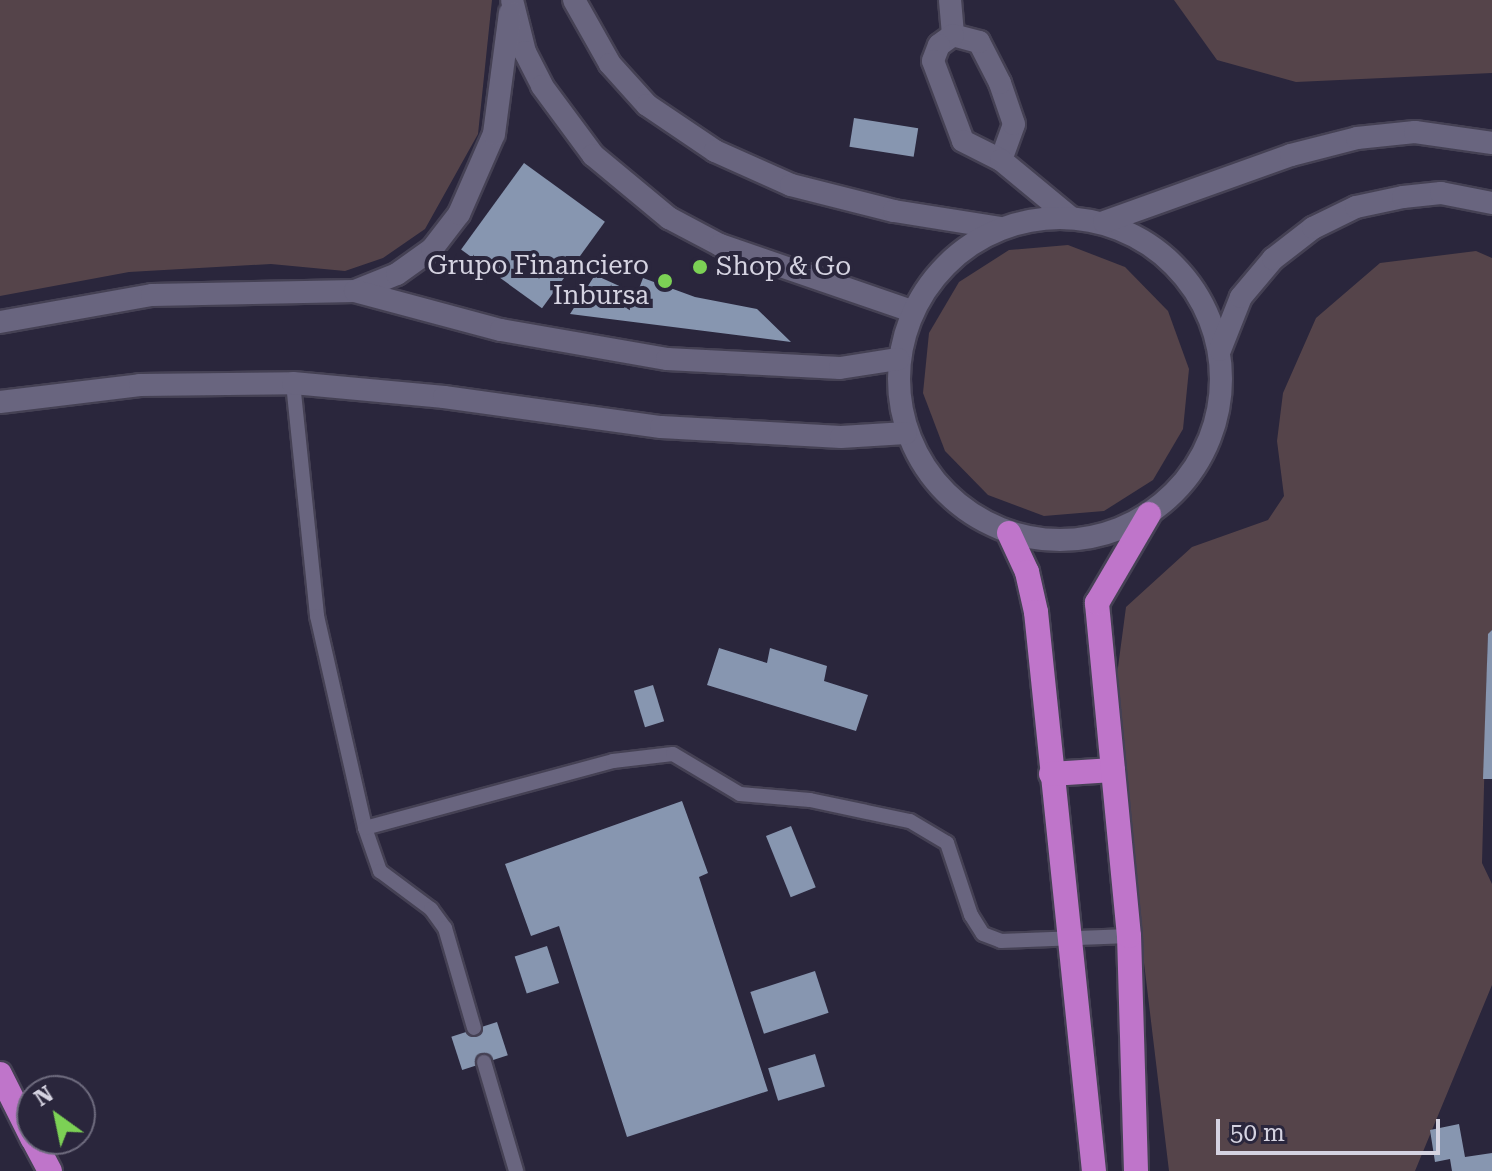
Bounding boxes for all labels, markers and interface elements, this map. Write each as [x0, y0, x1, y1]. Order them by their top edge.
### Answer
place label: Grupo Financiero Inbursa [427, 250, 649, 312]
place label: Shop & Go [716, 251, 851, 283]
marker: Shop & Go [691, 258, 709, 276]
marker: Grupo Financiero Inbursa [656, 272, 674, 290]
north arrow [16, 1075, 96, 1155]
text: N [30, 1081, 58, 1111]
scale bar [1220, 1103, 1444, 1153]
text: 50 m [1230, 1119, 1285, 1147]

